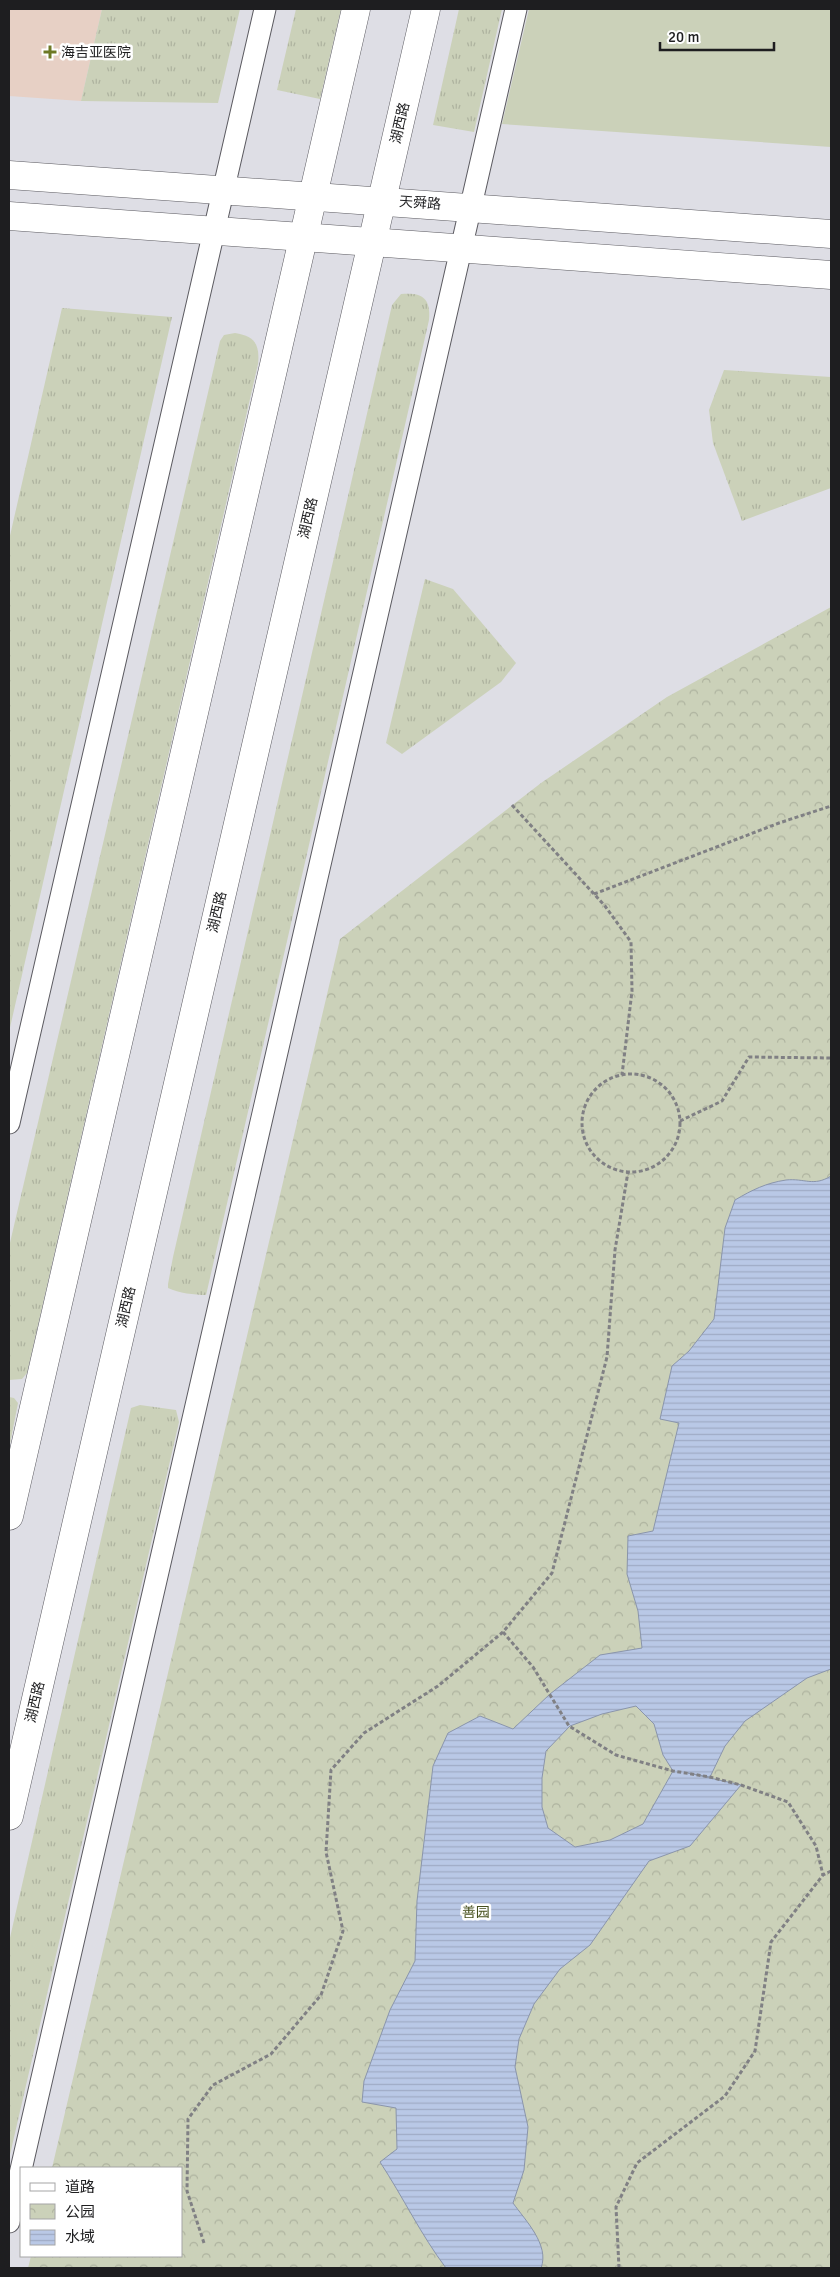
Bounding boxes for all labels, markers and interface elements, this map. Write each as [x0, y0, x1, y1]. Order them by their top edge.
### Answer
scale bar [660, 20, 774, 52]
text: 20 m [668, 28, 699, 46]
place label: 海吉亚医院 [61, 44, 131, 61]
marker: 海吉亚医院 [43, 45, 57, 59]
street label: 湖西路 [387, 101, 413, 145]
street label: 天舜路 [398, 193, 442, 213]
street label: 湖西路 [295, 496, 321, 540]
street label: 湖西路 [204, 890, 230, 934]
street label: 湖西路 [113, 1285, 139, 1329]
street label: 湖西路 [22, 1680, 48, 1724]
park label: 善园 [462, 1904, 490, 1921]
legend [20, 2167, 182, 2257]
text: 道路 [65, 2178, 95, 2196]
text: 公园 [65, 2203, 95, 2221]
text: 水域 [65, 2228, 95, 2246]

